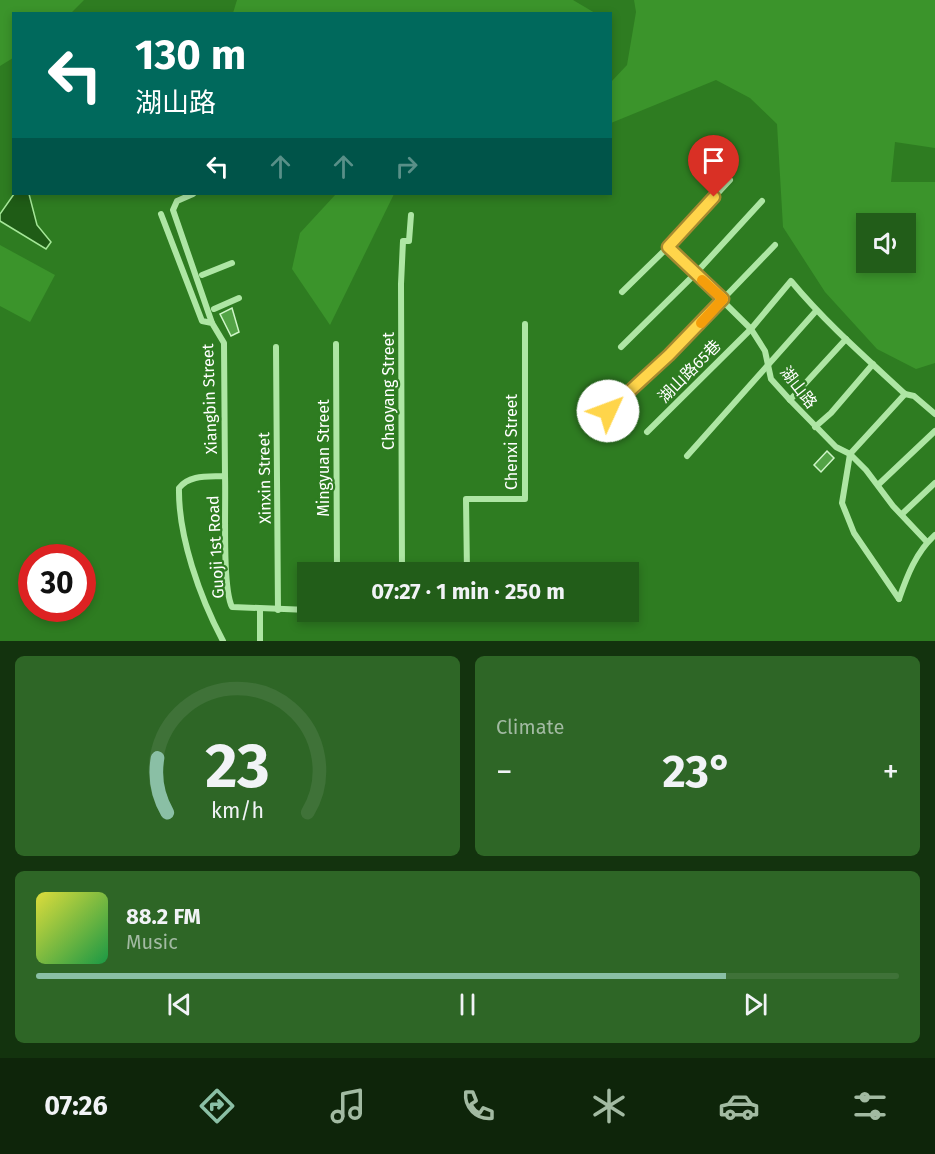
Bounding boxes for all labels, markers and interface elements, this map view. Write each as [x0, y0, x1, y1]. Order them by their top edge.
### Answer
text: 130 m [135, 30, 246, 80]
icon: left [36, 36, 114, 114]
text: 湖山路 [135, 87, 216, 119]
pin [688, 135, 739, 197]
icon: arrive [697, 144, 730, 177]
icon: left [201, 150, 234, 183]
icon: ahead [264, 150, 297, 183]
icon: ahead [327, 150, 360, 183]
icon: right [390, 150, 423, 183]
map controls [856, 213, 916, 273]
button: sound [856, 213, 916, 273]
street label: Chaoyang Street [379, 332, 398, 450]
street label: 湖山路65巷 [654, 336, 725, 407]
street label: Xiangbin Street [198, 343, 221, 455]
street label: 湖山路 [776, 363, 821, 412]
position arrow [576, 379, 640, 443]
street label: Chenxi Street [502, 394, 521, 490]
street label: Mingyuan Street [314, 399, 333, 517]
street label: Xinxin Street [254, 432, 275, 524]
street label: Guoji 1st Road [203, 495, 228, 599]
speed limit sign: 30 [18, 544, 96, 622]
text: 07:27 · 1 min · 250 m [371, 578, 565, 605]
text: Climate [496, 715, 564, 739]
text: 23 [205, 729, 270, 804]
text: 23° [663, 745, 732, 799]
text: − [496, 752, 513, 792]
text: + [883, 752, 899, 792]
text: km/h [211, 798, 264, 824]
text: 88.2 FM [126, 903, 201, 930]
text: Music [126, 930, 178, 954]
icon: previous [163, 988, 196, 1021]
icon: pause [451, 988, 484, 1021]
icon: next [739, 988, 772, 1021]
icon: directions [196, 1085, 238, 1127]
icon: music [327, 1085, 369, 1127]
icon: phone [457, 1085, 499, 1127]
icon: climate [588, 1085, 630, 1127]
icon: car [718, 1085, 760, 1127]
icon: filters [849, 1085, 891, 1127]
text: 07:26 [44, 1090, 108, 1122]

